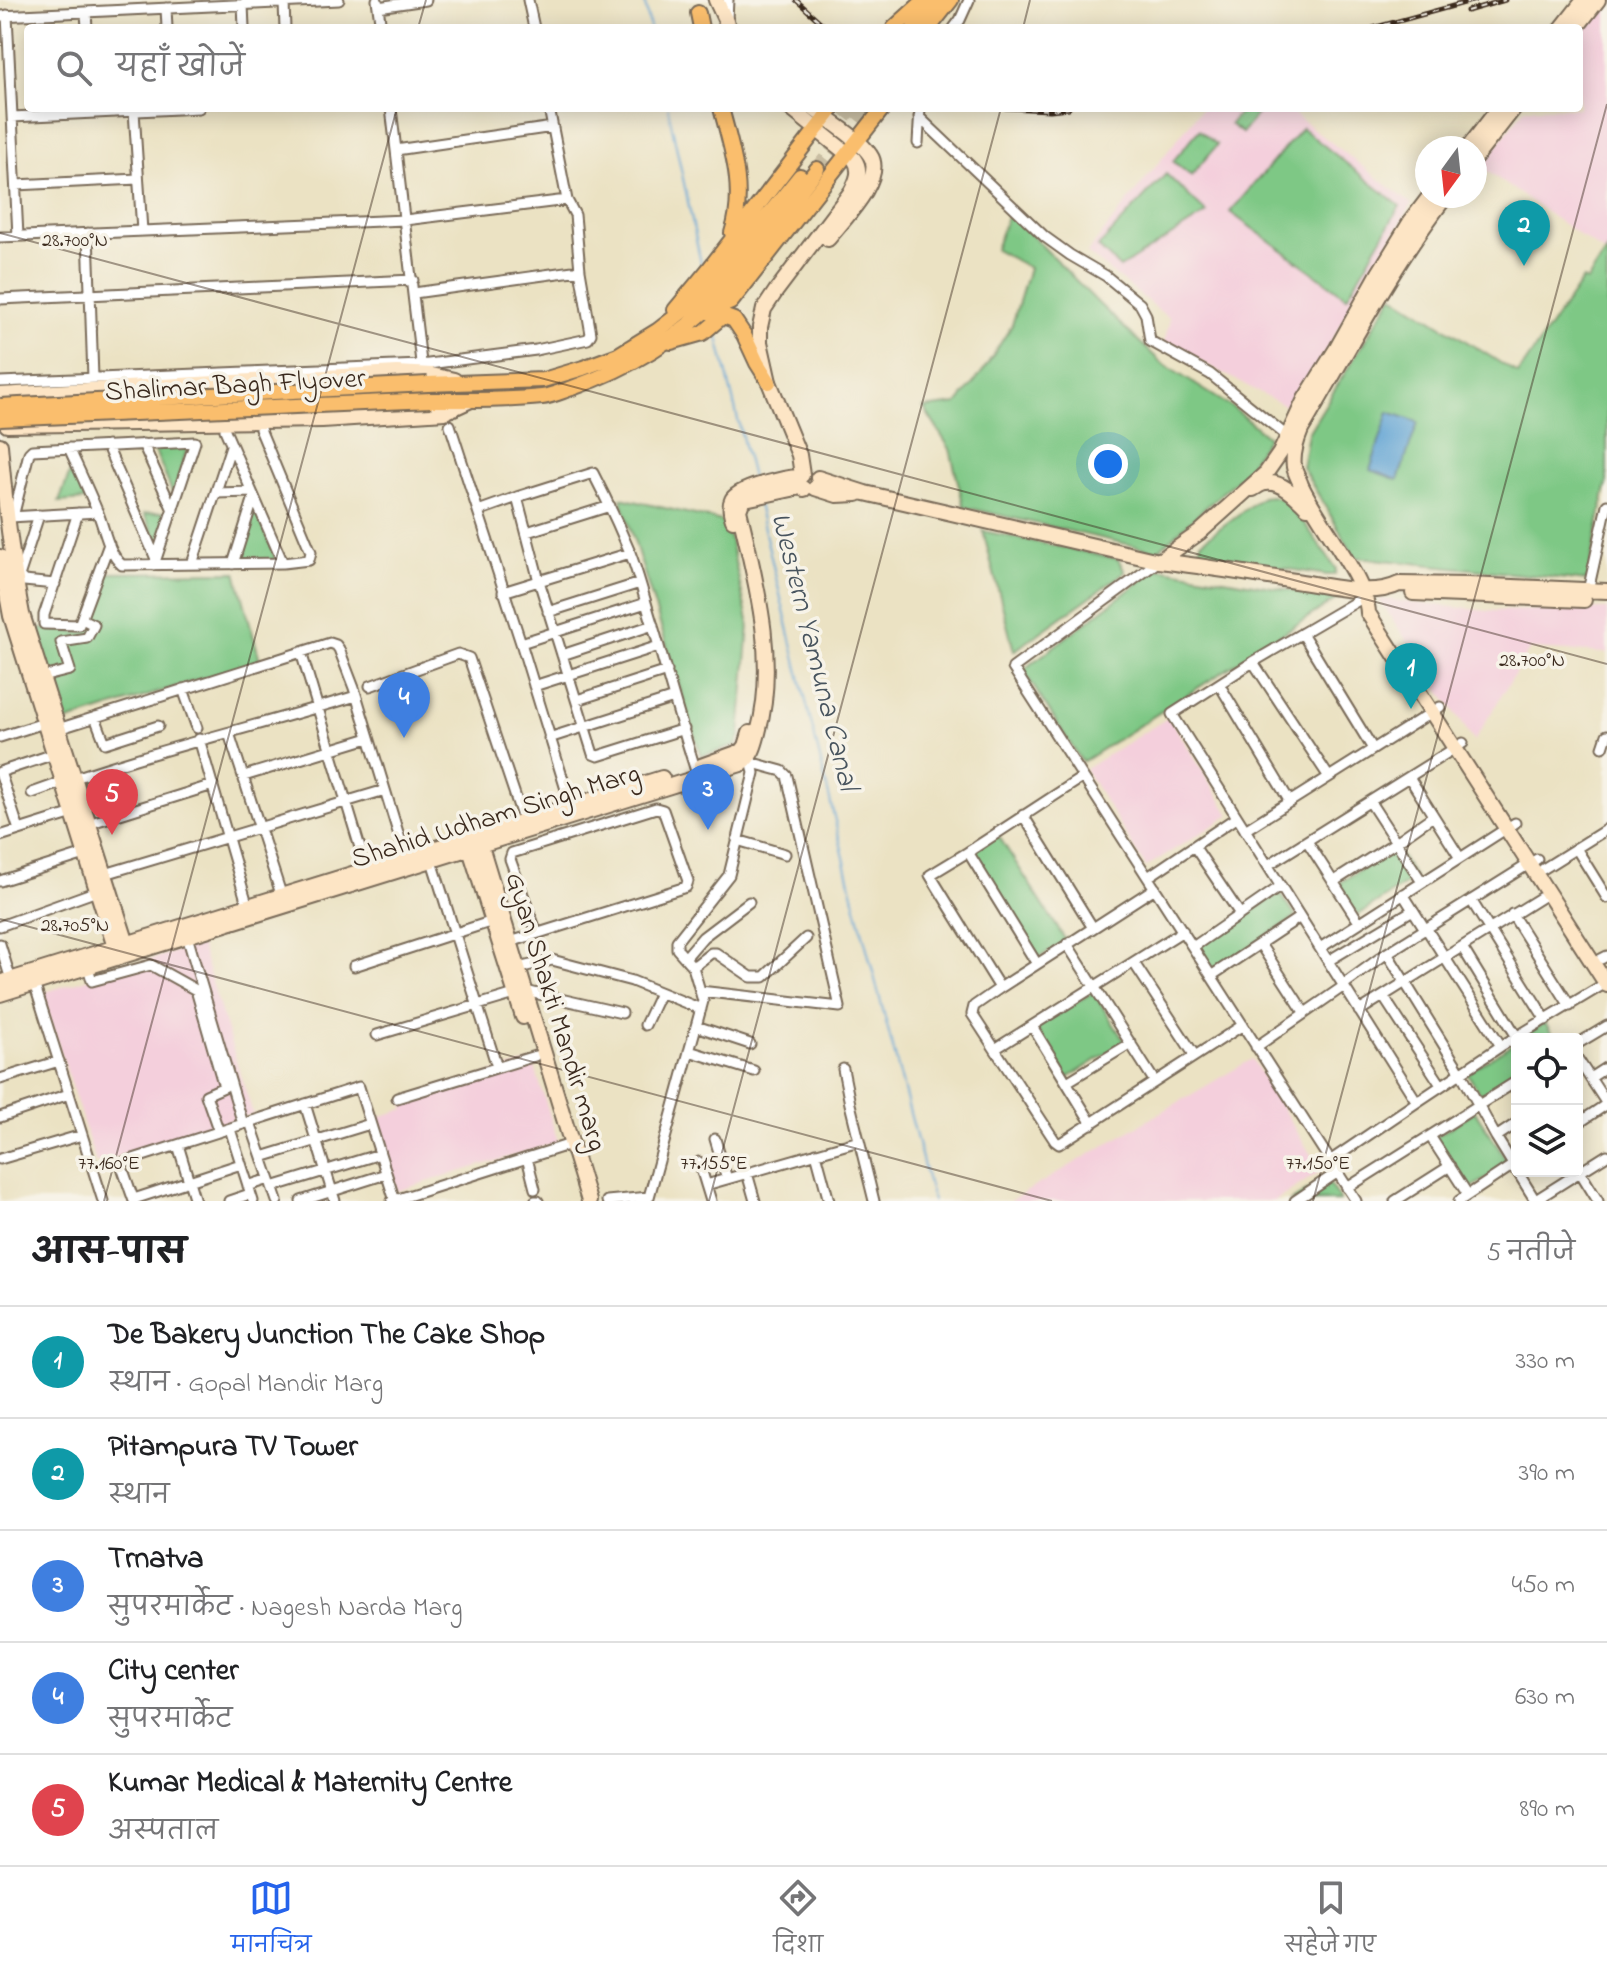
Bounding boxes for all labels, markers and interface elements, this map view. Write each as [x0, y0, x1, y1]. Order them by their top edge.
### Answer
search box [24, 24, 1583, 112]
icon: search [52, 46, 96, 90]
text: यहाँ खोजें [116, 47, 245, 91]
north arrow [1415, 136, 1487, 208]
pin: 2 [1498, 200, 1550, 266]
text: 28.700°N [42, 227, 108, 256]
street label: Shalimar Bagh Flyover [104, 359, 367, 414]
your location [1088, 444, 1128, 484]
water label: Western Yamuna Canal [757, 508, 870, 799]
pin: 1 [1385, 643, 1437, 709]
text: 28.700°N [1499, 647, 1565, 676]
pin: 4 [378, 672, 430, 738]
street label: Shahid Udham Singh Marg [347, 754, 645, 881]
pin: 3 [682, 764, 734, 830]
pin: 5 [86, 769, 138, 835]
street label: Gyan Shakti Mandir marg [493, 868, 617, 1157]
text: 28.705°N [41, 912, 109, 941]
map controls [1511, 1033, 1583, 1177]
button: locate [1511, 1033, 1583, 1105]
button: layers [1511, 1105, 1583, 1177]
text: 77.160°E [78, 1150, 140, 1179]
text: 77.155°E [680, 1150, 748, 1179]
text: 77.150°E [1286, 1150, 1350, 1179]
text: आस-पास [32, 1229, 186, 1279]
text: 5 नतीजे [1486, 1235, 1575, 1273]
text: De Bakery Junction The Cake Shop [108, 1314, 545, 1358]
text: 1 [54, 1343, 62, 1381]
text: 330 m [1516, 1343, 1575, 1381]
text: स्थान · Gopal Mandir Marg [108, 1366, 383, 1404]
text: Pitampura TV Tower [108, 1426, 358, 1470]
text: 2 [52, 1455, 64, 1493]
text: 390 m [1519, 1455, 1575, 1493]
text: स्थान [108, 1478, 170, 1516]
text: Trnatva [108, 1538, 203, 1582]
text: 3 [53, 1567, 63, 1605]
text: 450 m [1512, 1567, 1575, 1605]
text: सुपरमार्केट · Nagesh Narda Marg [108, 1590, 462, 1628]
text: City center [108, 1650, 239, 1694]
text: 4 [53, 1679, 63, 1717]
text: 630 m [1515, 1679, 1575, 1717]
text: सुपरमार्केट [108, 1702, 232, 1740]
text: Kumar Medical & Maternity Centre [108, 1762, 512, 1806]
text: 5 [51, 1791, 65, 1829]
text: 890 m [1520, 1791, 1575, 1829]
text: अस्पताल [108, 1814, 218, 1852]
tab: मानचित्र [231, 1876, 312, 1969]
tab: दिशा [773, 1876, 823, 1969]
tab: सहेजे गए [1285, 1876, 1376, 1969]

